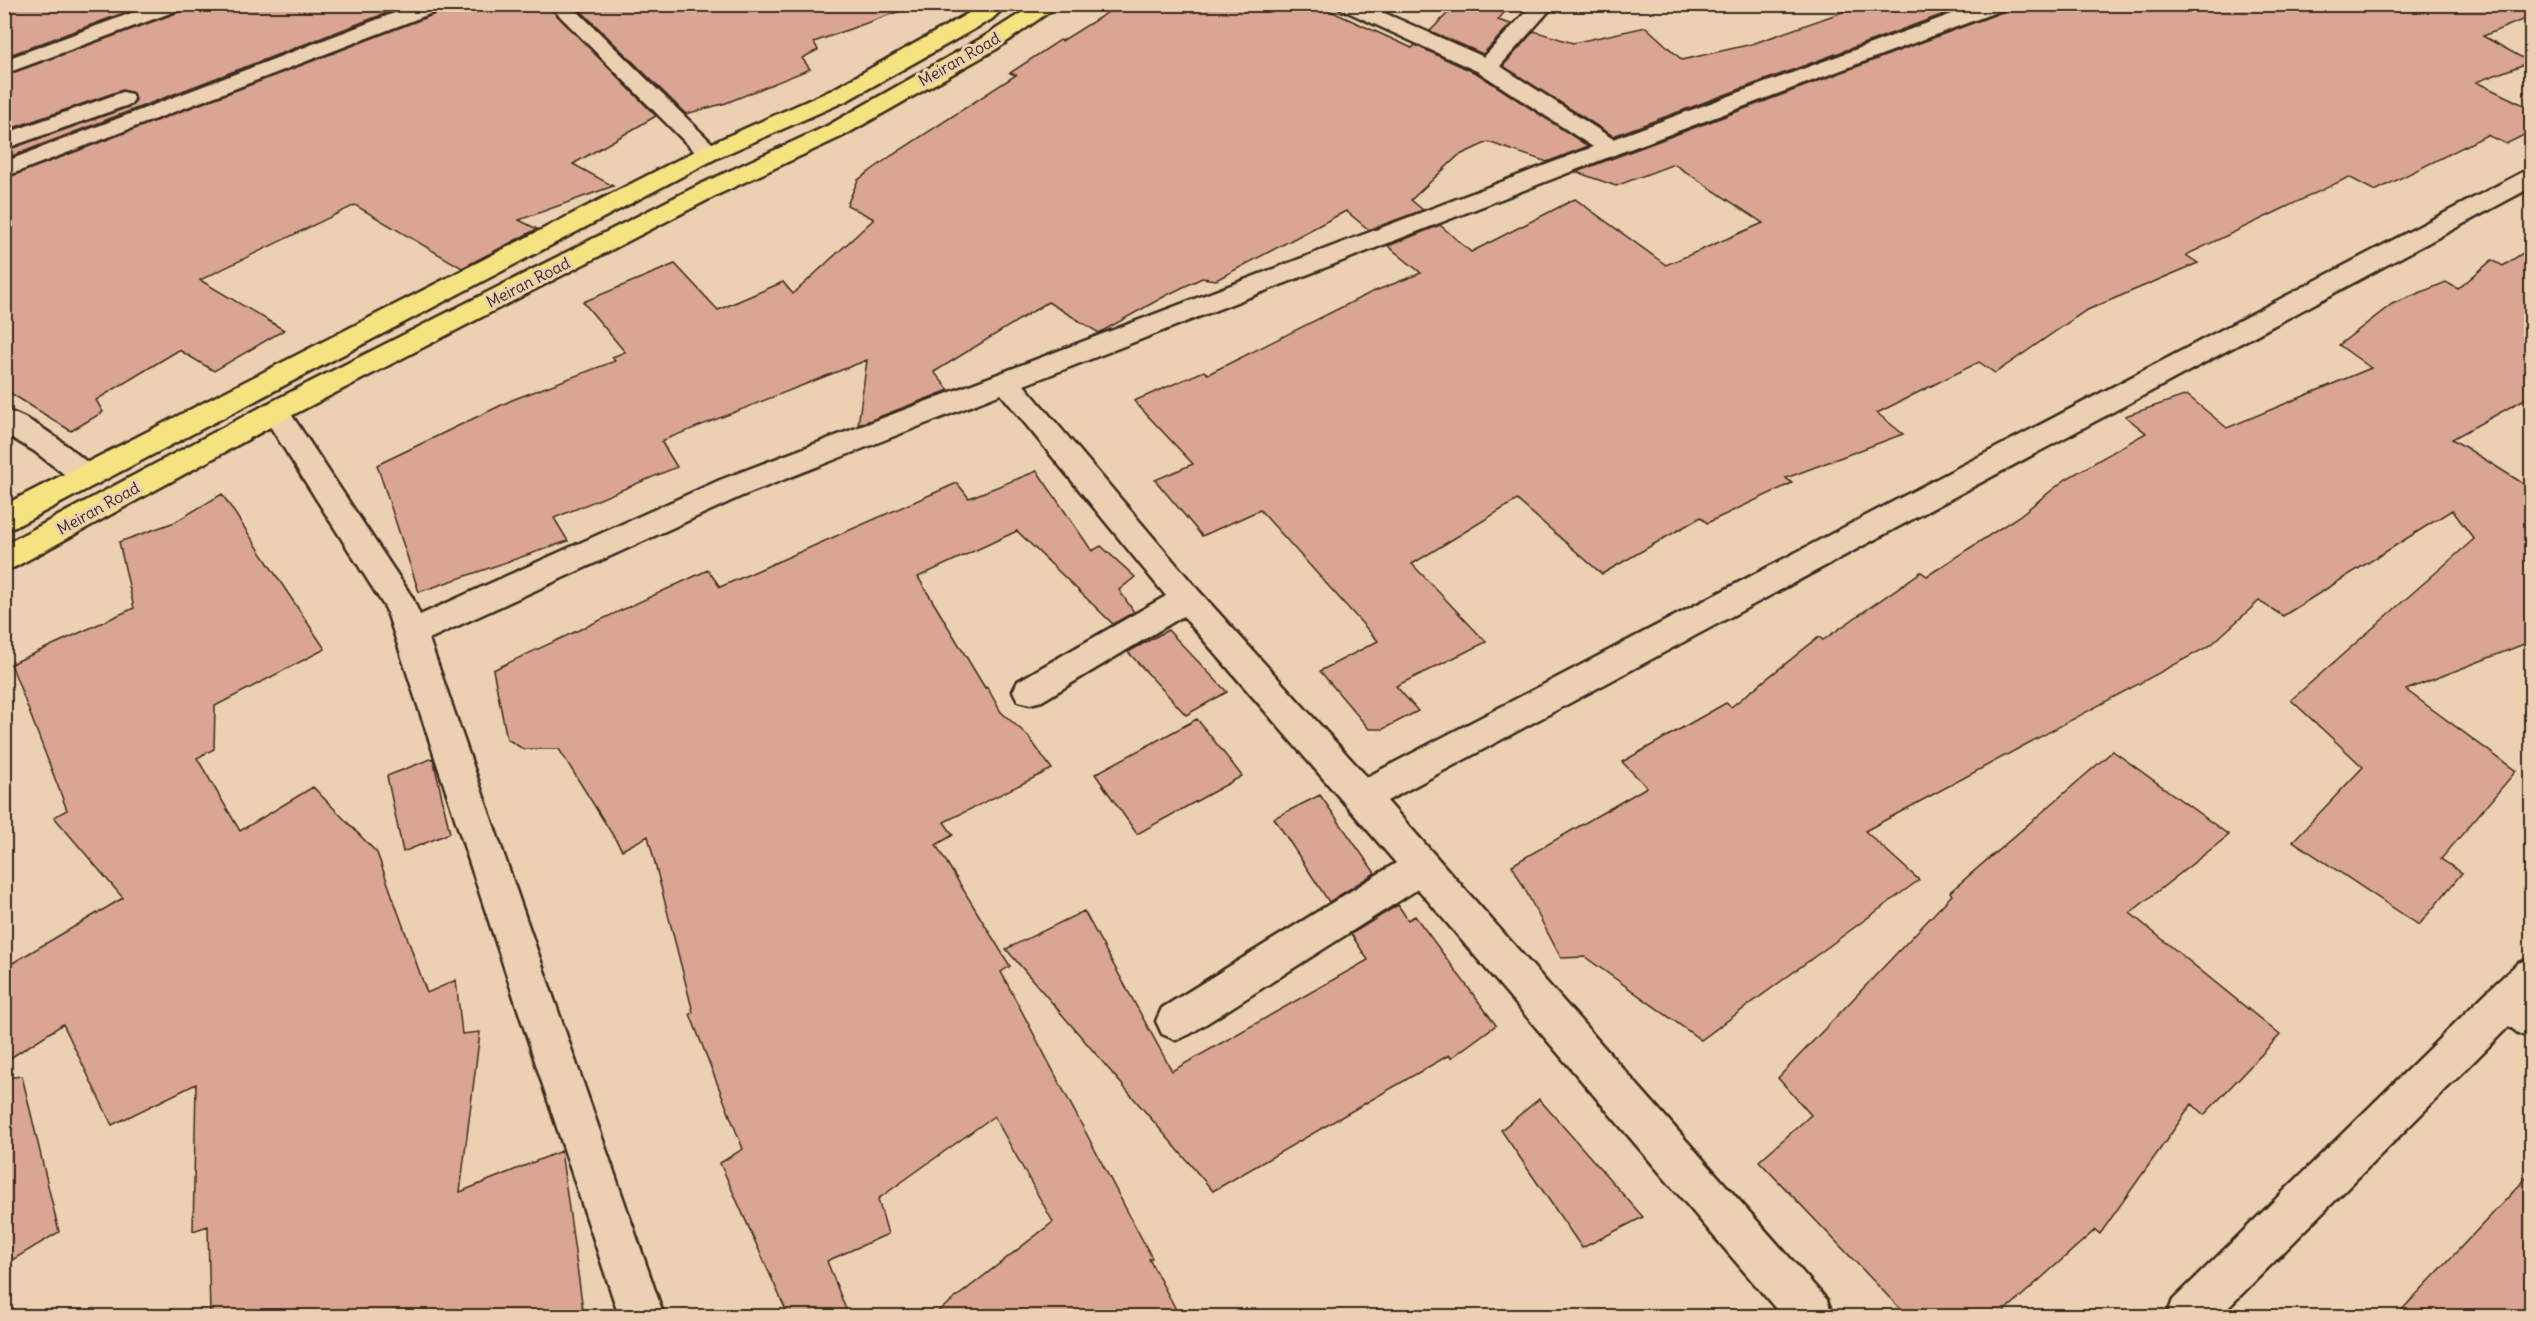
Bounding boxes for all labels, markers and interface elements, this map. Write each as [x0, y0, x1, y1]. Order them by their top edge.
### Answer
street label: Meiran Road [915, 28, 1003, 90]
street label: Meiran Road [483, 252, 573, 312]
street label: Meiran Road [53, 477, 143, 539]

